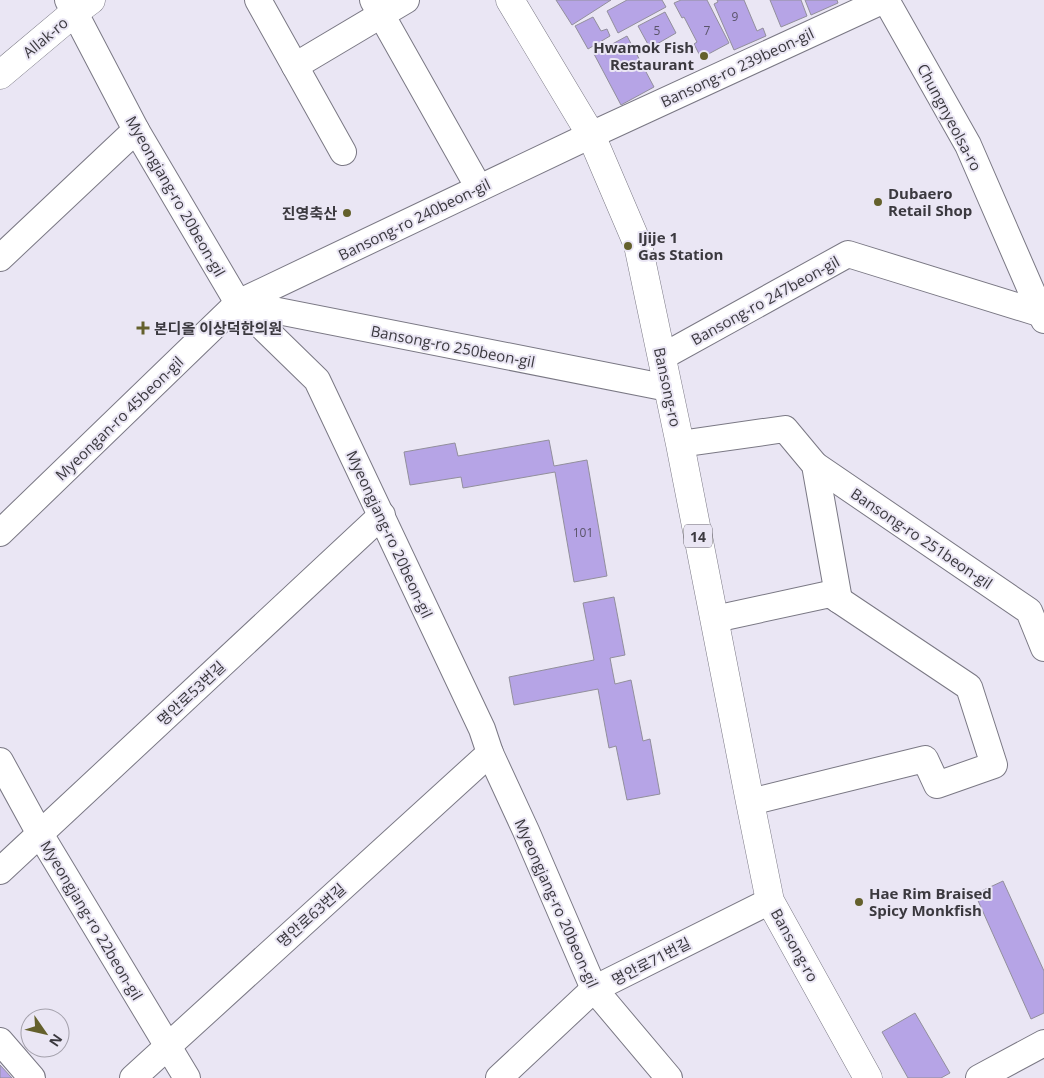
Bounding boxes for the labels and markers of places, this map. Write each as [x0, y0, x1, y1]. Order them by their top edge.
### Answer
place label: Hwamok Fish Restaurant [593, 37, 694, 74]
marker: Hwamok Fish Restaurant [698, 50, 710, 62]
place label: Dubaero Retail Shop [888, 183, 972, 220]
marker: Dubaero Retail Shop [872, 196, 884, 208]
place label: 진영축산 [282, 203, 337, 223]
marker: 진영축산 [341, 207, 353, 219]
place label: Ijije 1 Gas Station [638, 227, 723, 264]
marker: Ijije 1 Gas Station [622, 240, 634, 252]
place label: 본디올 이상덕한의원 [154, 318, 282, 338]
marker: 본디올 이상덕한의원 [136, 321, 150, 335]
place label: Hae Rim Braised Spicy Monkfish [869, 883, 992, 920]
marker: Hae Rim Braised Spicy Monkfish [853, 896, 865, 908]

